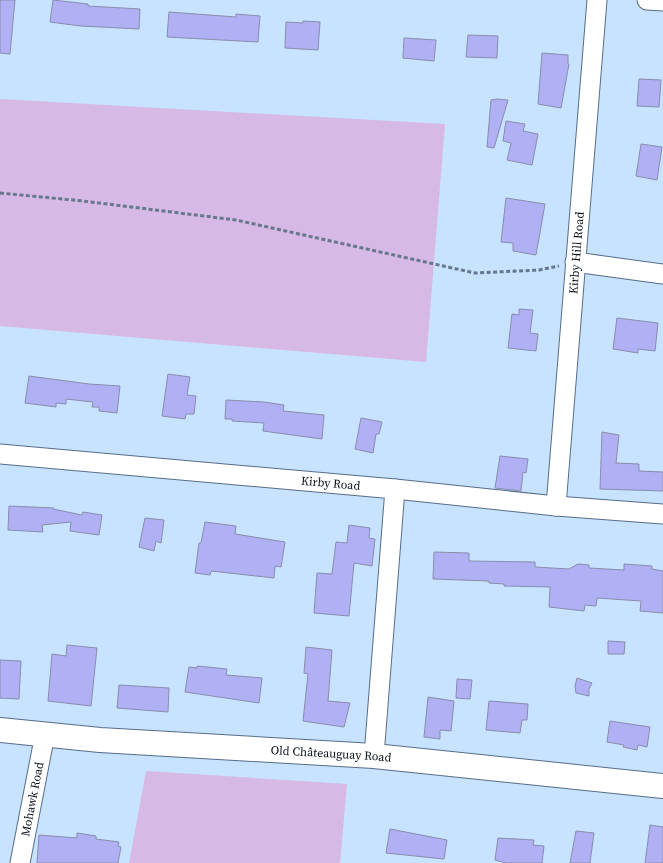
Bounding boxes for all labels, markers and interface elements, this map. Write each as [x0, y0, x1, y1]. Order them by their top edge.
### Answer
street label: Kirby Hill Road [565, 211, 588, 295]
street label: Kirby Road [300, 473, 361, 494]
street label: Old Châteauguay Road [270, 742, 392, 766]
street label: Mohawk Road [17, 760, 47, 838]

